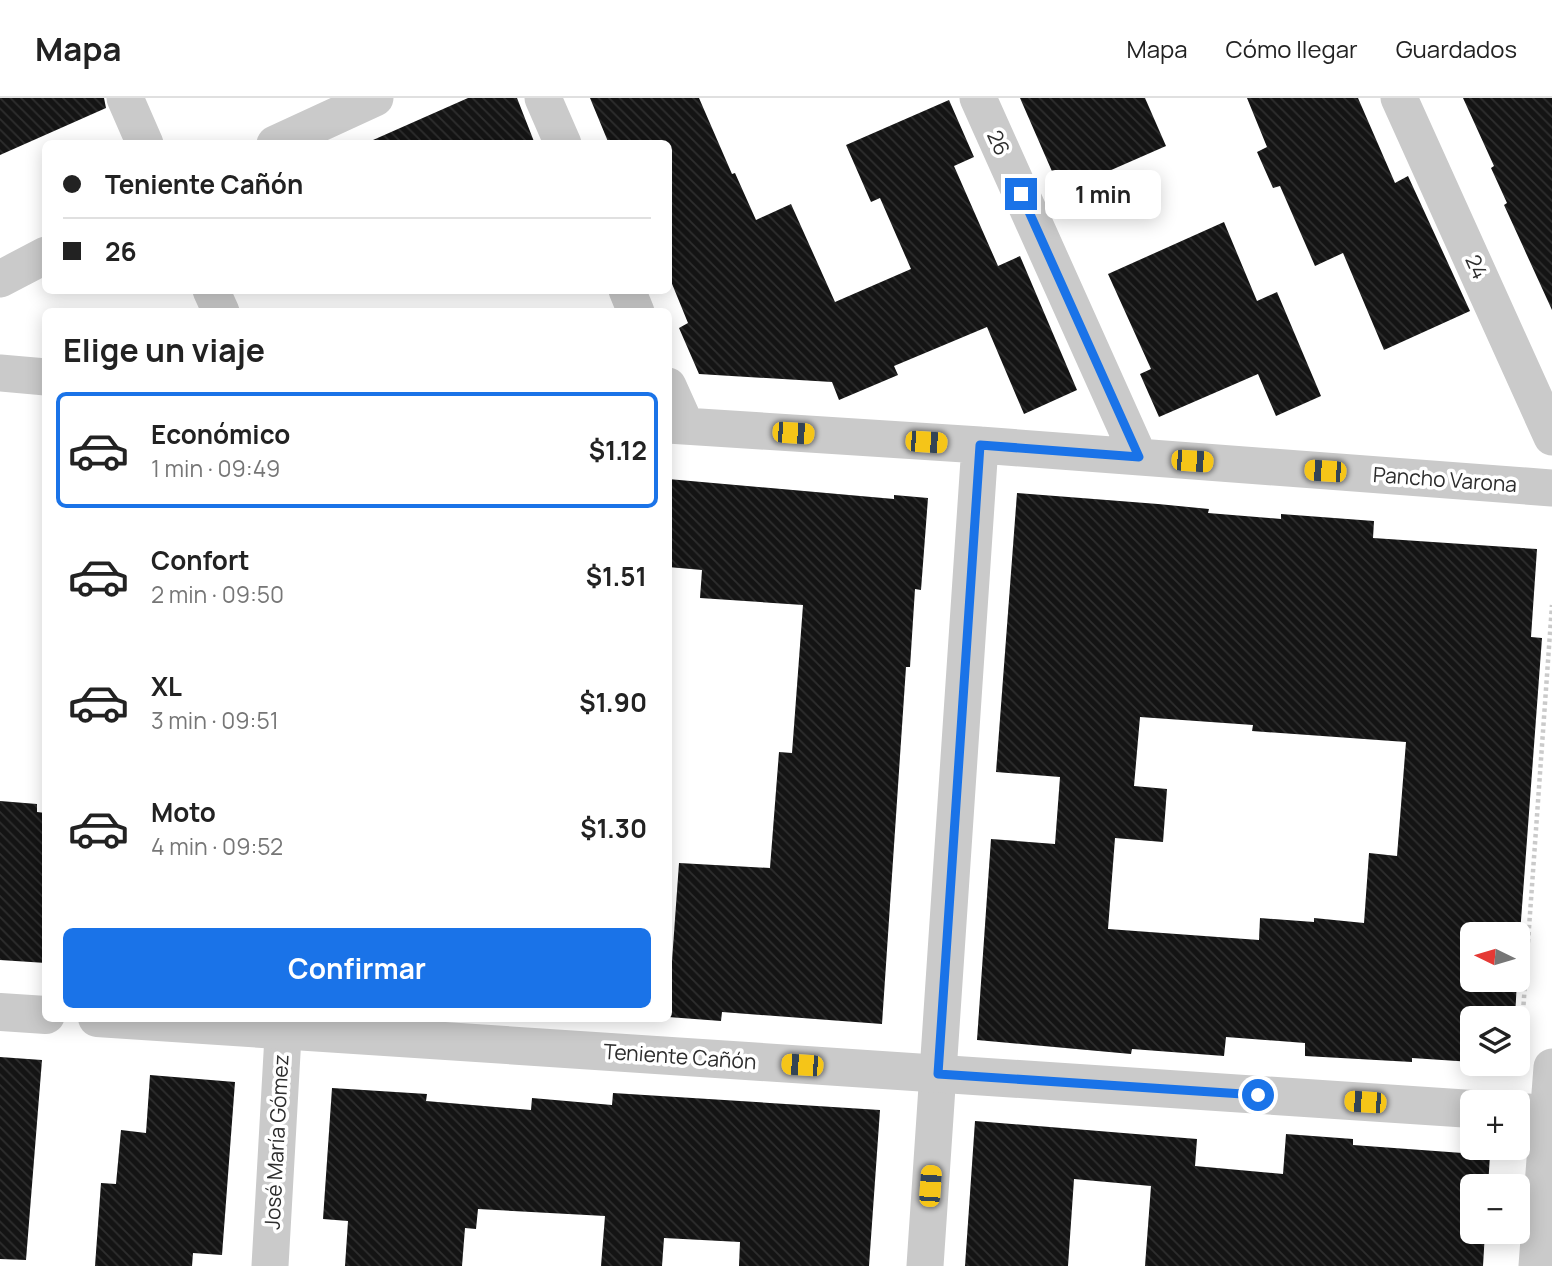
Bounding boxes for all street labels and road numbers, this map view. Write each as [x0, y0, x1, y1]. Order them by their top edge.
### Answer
street label: 26 [981, 125, 1017, 160]
street label: 24 [1459, 250, 1495, 283]
street label: Pancho Varona [1372, 460, 1518, 498]
street label: Teniente Cañón [603, 1037, 757, 1075]
street label: José María Gómez [257, 1054, 295, 1230]

